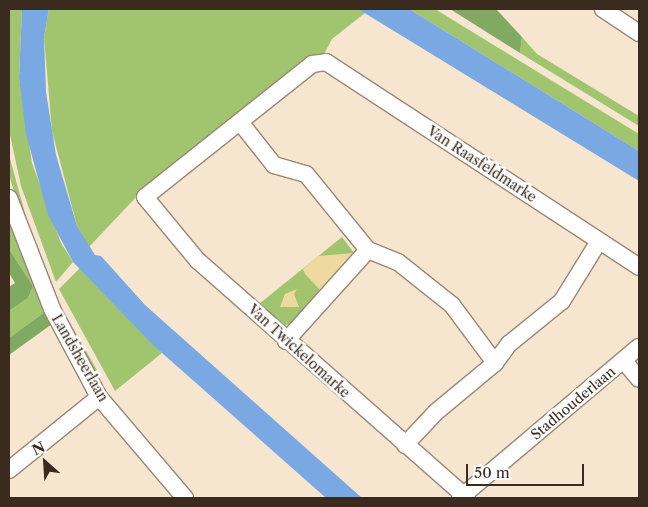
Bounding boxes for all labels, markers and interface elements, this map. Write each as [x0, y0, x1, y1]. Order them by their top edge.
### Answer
street label: Van Raasfeldmarke [424, 122, 540, 206]
street label: Van Twickelomarke [244, 301, 354, 401]
street label: Landsheerlaan [48, 311, 112, 405]
street label: Stadhouderlaan [527, 363, 619, 443]
north arrow [20, 437, 70, 487]
text: N [29, 438, 48, 459]
scale bar [468, 454, 586, 486]
text: 50 m [474, 463, 510, 482]

